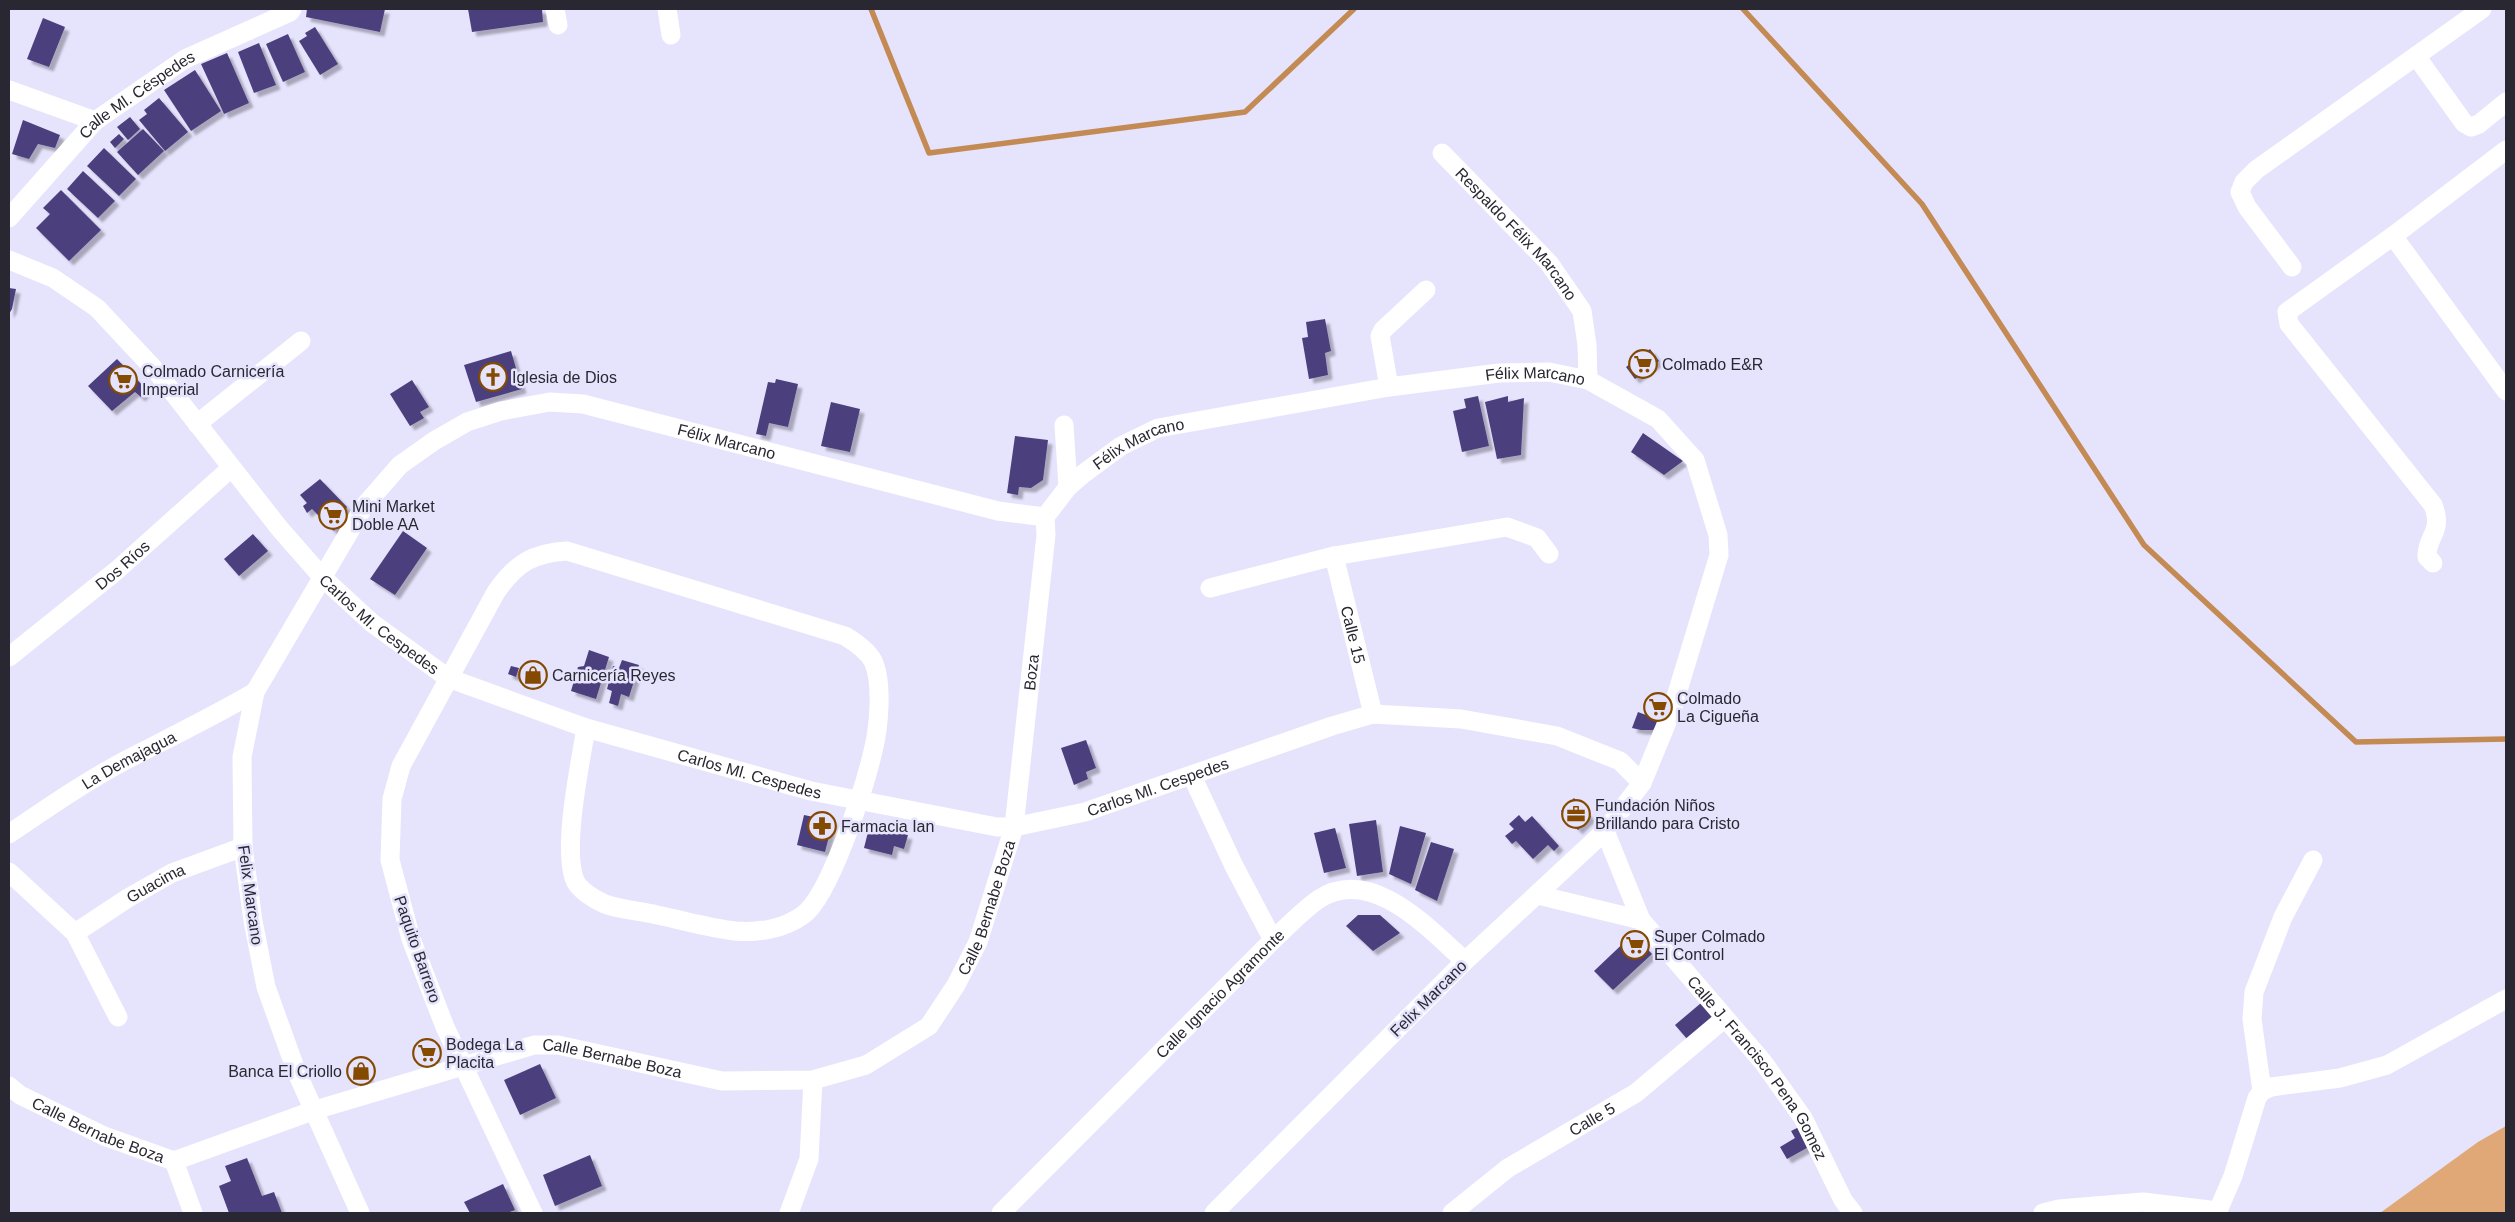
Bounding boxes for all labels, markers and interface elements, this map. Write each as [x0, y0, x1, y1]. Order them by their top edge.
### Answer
street label: Calle Ml. Céspedes [76, 48, 197, 142]
street label: Respaldo Félix Marcano [1452, 164, 1580, 304]
supermarket icon: Colmado E&R [1628, 349, 1658, 379]
place label: Colmado E&R [1662, 356, 1763, 373]
church icon: Iglesia de Dios [478, 362, 508, 392]
place label: Colmado Carnicería Imperial [142, 363, 284, 398]
street label: Félix Marcano [1484, 364, 1587, 388]
supermarket icon: Colmado Carnicería Imperial [108, 365, 138, 395]
place label: Iglesia de Dios [512, 369, 617, 386]
street label: Félix Marcano [1090, 416, 1186, 473]
street label: Félix Marcano [676, 421, 777, 462]
place label: Mini Market Doble AA [352, 498, 435, 533]
supermarket icon: Mini Market Doble AA [318, 500, 348, 530]
street label: Dos Ríos [92, 537, 153, 593]
street label: Carlos Ml. Cespedes [316, 571, 442, 678]
street label: Calle 15 [1338, 604, 1368, 665]
street label: Boza [1021, 653, 1042, 691]
shop icon: Carnicería Reyes [518, 660, 548, 690]
place label: Carnicería Reyes [552, 667, 676, 684]
place label: Colmado La Cigueña [1677, 690, 1759, 725]
supermarket icon: Colmado La Cigueña [1643, 692, 1673, 722]
street label: La Demajagua [79, 728, 179, 793]
street label: Carlos Ml. Cespedes [675, 746, 823, 802]
street label: Carlos Ml. Cespedes [1085, 755, 1231, 820]
place label: Fundación Niños Brillando para Cristo [1595, 797, 1740, 832]
office icon: Fundación Niños Brillando para Cristo [1561, 799, 1591, 829]
pharmacy icon: Farmacia Ian [807, 811, 837, 841]
place label: Farmacia Ian [841, 818, 934, 835]
street label: Calle Bernabe Boza [954, 838, 1018, 978]
street label: Felix Marcano [235, 844, 266, 946]
street label: Guacima [124, 861, 187, 906]
street label: Paquito Barrero [391, 893, 444, 1005]
street label: Calle Ignacio Agramonte [1153, 926, 1288, 1062]
place label: Super Colmado El Control [1654, 928, 1765, 963]
supermarket icon: Super Colmado El Control [1620, 930, 1650, 960]
street label: Felix Marcano [1387, 957, 1470, 1040]
street label: Calle J. Francisco Pena Gomez [1684, 973, 1830, 1163]
place label: Bodega La Placita [446, 1036, 524, 1071]
street label: Calle Bernabe Boza [542, 1036, 684, 1081]
supermarket icon: Bodega La Placita [412, 1038, 442, 1068]
shop icon: Banca El Criollo [346, 1056, 376, 1086]
place label: Banca El Criollo [228, 1063, 342, 1080]
street label: Calle Bernabe Boza [29, 1094, 167, 1166]
street label: Calle 5 [1566, 1099, 1618, 1139]

